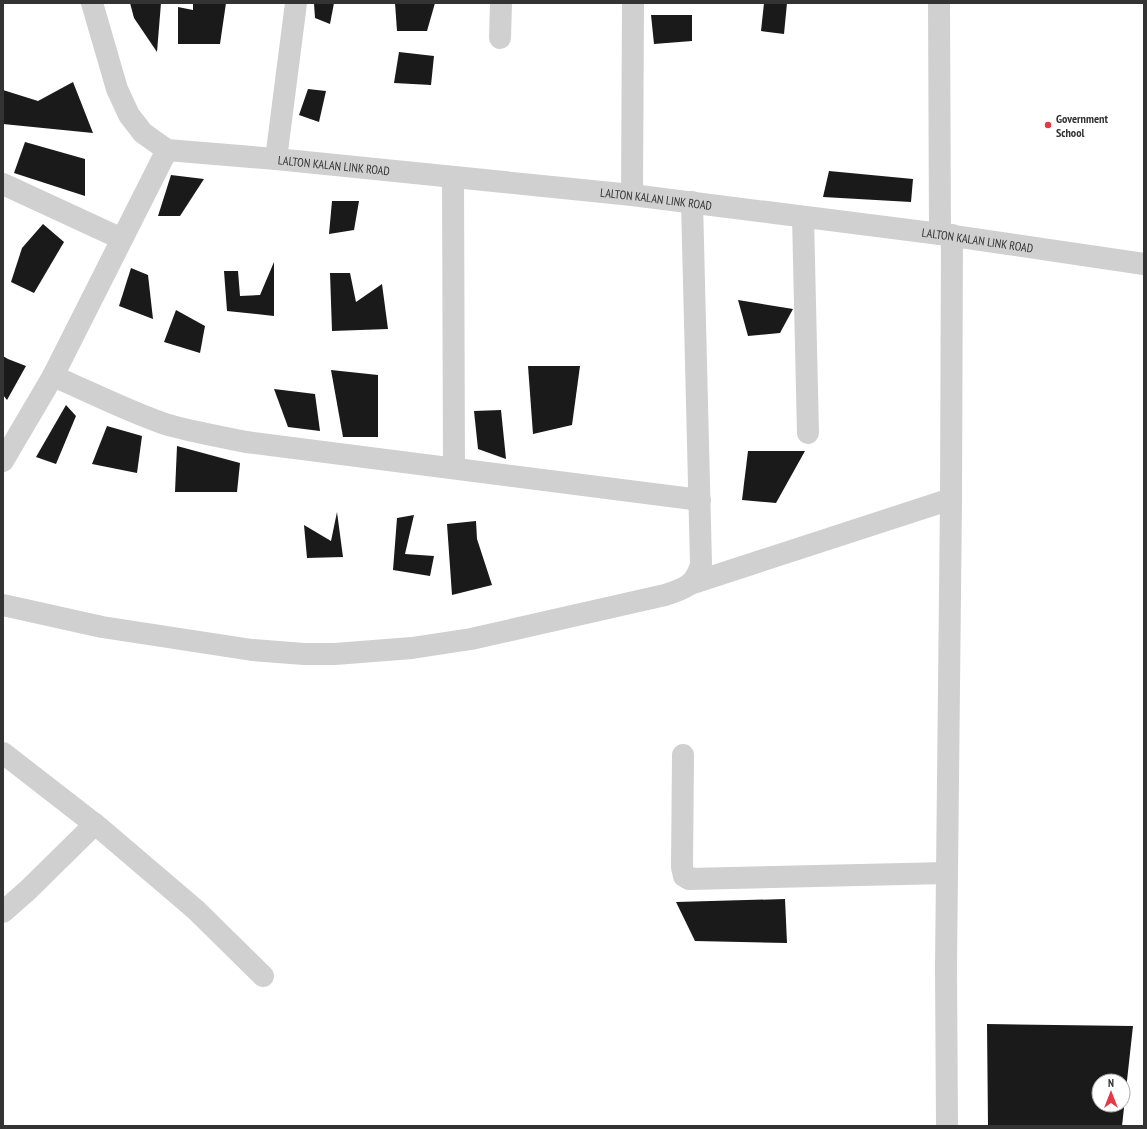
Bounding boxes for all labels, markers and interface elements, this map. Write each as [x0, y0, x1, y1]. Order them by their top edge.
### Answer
place label: Government School [1056, 111, 1108, 140]
marker: Government School [1043, 120, 1053, 130]
street label: LALTON KALAN LINK ROAD [277, 152, 391, 178]
street label: LALTON KALAN LINK ROAD [600, 184, 713, 213]
street label: LALTON KALAN LINK ROAD [921, 224, 1034, 255]
north arrow [1091, 1073, 1131, 1113]
text: N [1108, 1076, 1114, 1090]

